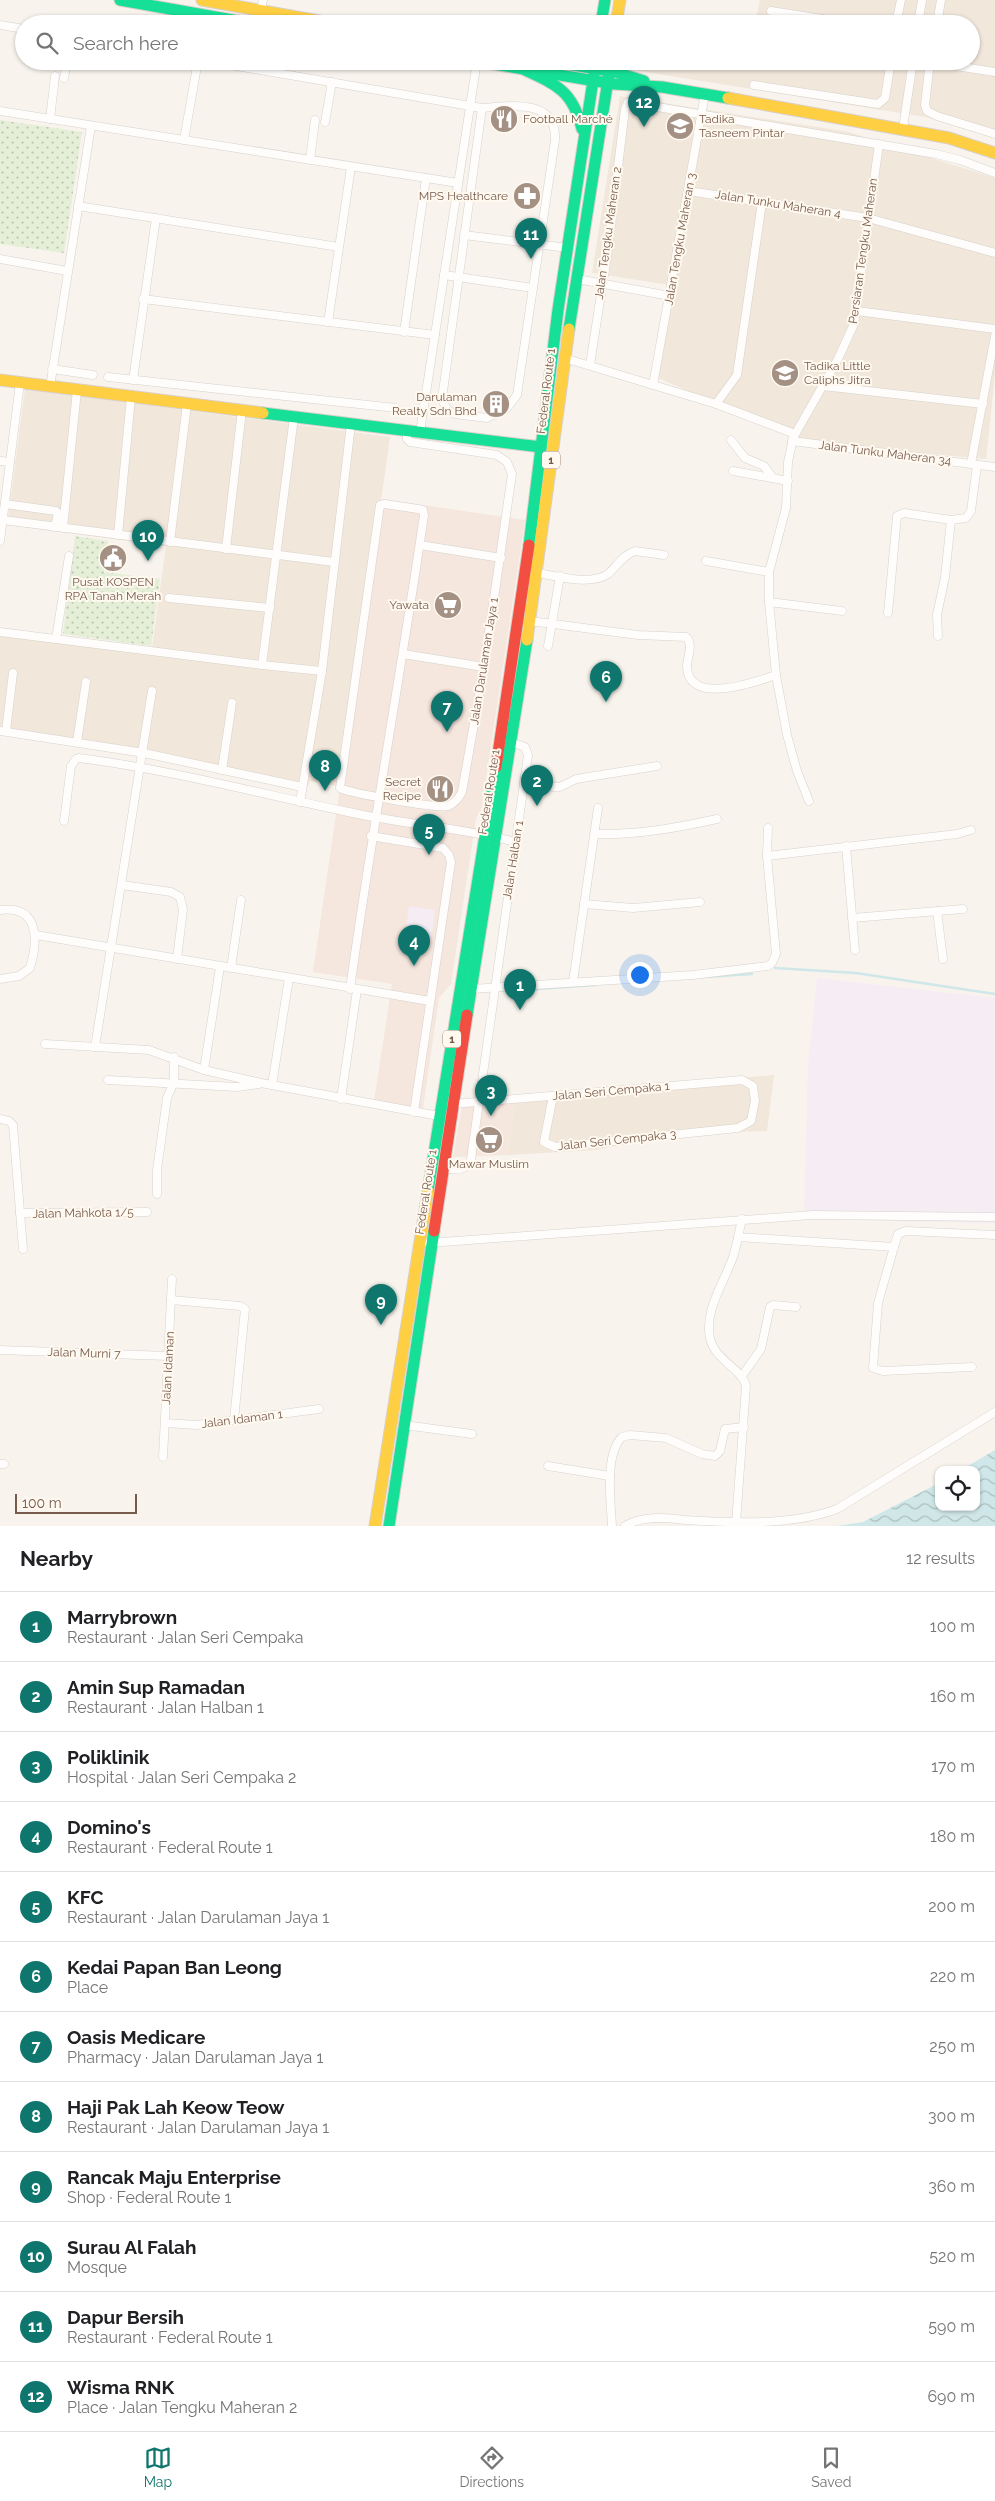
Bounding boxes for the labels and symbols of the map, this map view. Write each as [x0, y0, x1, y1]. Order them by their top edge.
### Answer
pin: 12 [628, 86, 660, 127]
restaurant icon: Football Marché [489, 104, 519, 134]
school or university icon: Tadika Tasneem Pintar [665, 111, 695, 141]
place label: Football Marché [523, 112, 613, 126]
place label: Tadika Tasneem Pintar [699, 112, 785, 140]
street label: Jalan Tengku Maheran 2 [592, 166, 624, 300]
street label: Jalan Tengku Maheran 3 [661, 172, 699, 306]
street label: Persiaran Tengku Maheran [846, 177, 880, 325]
pharmacy icon: MPS Healthcare [512, 181, 542, 211]
street label: Jalan Tunku Maheran 4 [714, 187, 842, 221]
place label: MPS Healthcare [419, 189, 508, 203]
pin: 11 [515, 218, 547, 259]
street label: Federal Route 1 [534, 347, 558, 435]
school or university icon: Tadika Little Caliphs Jitra [770, 358, 800, 388]
place label: Tadika Little Caliphs Jitra [804, 359, 871, 387]
building icon: Darulaman Realty Sdn Bhd [481, 389, 511, 419]
place label: Darulaman Realty Sdn Bhd [392, 390, 477, 418]
street label: Jalan Tunku Maheran 34 [818, 438, 953, 468]
road number: 1 [542, 452, 560, 468]
pin: 10 [132, 520, 164, 561]
public building icon: Pusat KOSPEN RPA Tanah Merah [98, 543, 128, 573]
place label: Pusat KOSPEN RPA Tanah Merah [65, 575, 161, 603]
supermarket icon: Yawata [433, 590, 463, 620]
street label: Jalan Darulaman Jaya 1 [467, 596, 501, 726]
place label: Yawata [389, 598, 429, 612]
pin: 6 [590, 661, 622, 702]
pin: 7 [431, 691, 463, 732]
street label: Federal Route 1 [475, 748, 503, 836]
pin: 8 [309, 750, 341, 791]
pin: 2 [521, 765, 553, 806]
restaurant icon: Secret Recipe [425, 774, 455, 804]
place label: Secret Recipe [383, 775, 421, 803]
pin: 5 [413, 814, 445, 855]
street label: Jalan Halban 1 [500, 819, 526, 901]
pin: 4 [398, 925, 430, 966]
your location [627, 962, 653, 988]
pin: 1 [504, 969, 536, 1010]
road number: 1 [443, 1030, 461, 1048]
pin: 3 [475, 1075, 507, 1116]
street label: Jalan Seri Cempaka 1 [552, 1079, 670, 1103]
supermarket icon: Mawar Muslim [474, 1125, 504, 1155]
street label: Jalan Seri Cempaka 3 [557, 1127, 677, 1153]
street label: Federal Route 1 [412, 1148, 440, 1236]
place label: Mawar Muslim [449, 1157, 529, 1171]
street label: Jalan Mahkota 1/5 [32, 1205, 134, 1221]
pin: 9 [365, 1284, 397, 1325]
street label: Jalan Idaman [159, 1331, 177, 1405]
street label: Jalan Murni 7 [47, 1345, 121, 1361]
street label: Jalan Idaman 1 [201, 1407, 283, 1431]
scale bar [15, 1491, 138, 1514]

